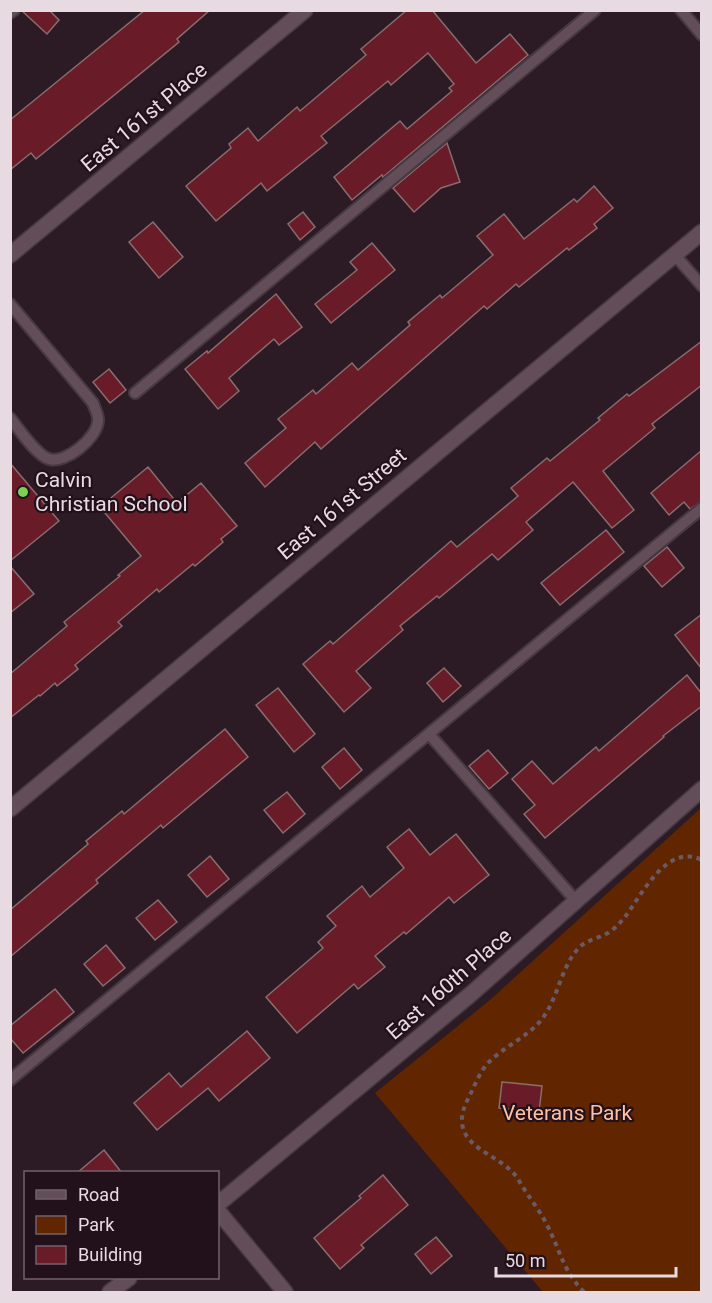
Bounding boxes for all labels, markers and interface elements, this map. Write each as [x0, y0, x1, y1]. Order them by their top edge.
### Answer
street label: East 161st Place [76, 58, 212, 176]
street label: East 161st Street [273, 443, 411, 565]
place label: Calvin Christian School [35, 468, 188, 516]
marker: Calvin Christian School [16, 485, 30, 499]
street label: East 160th Place [382, 923, 516, 1045]
park label: Veterans Park [502, 1101, 632, 1125]
legend [24, 1171, 219, 1279]
text: Road [78, 1184, 119, 1205]
text: Park [78, 1214, 115, 1235]
scale bar [496, 1240, 676, 1278]
text: Building [78, 1244, 142, 1265]
text: 50 m [505, 1250, 545, 1271]

